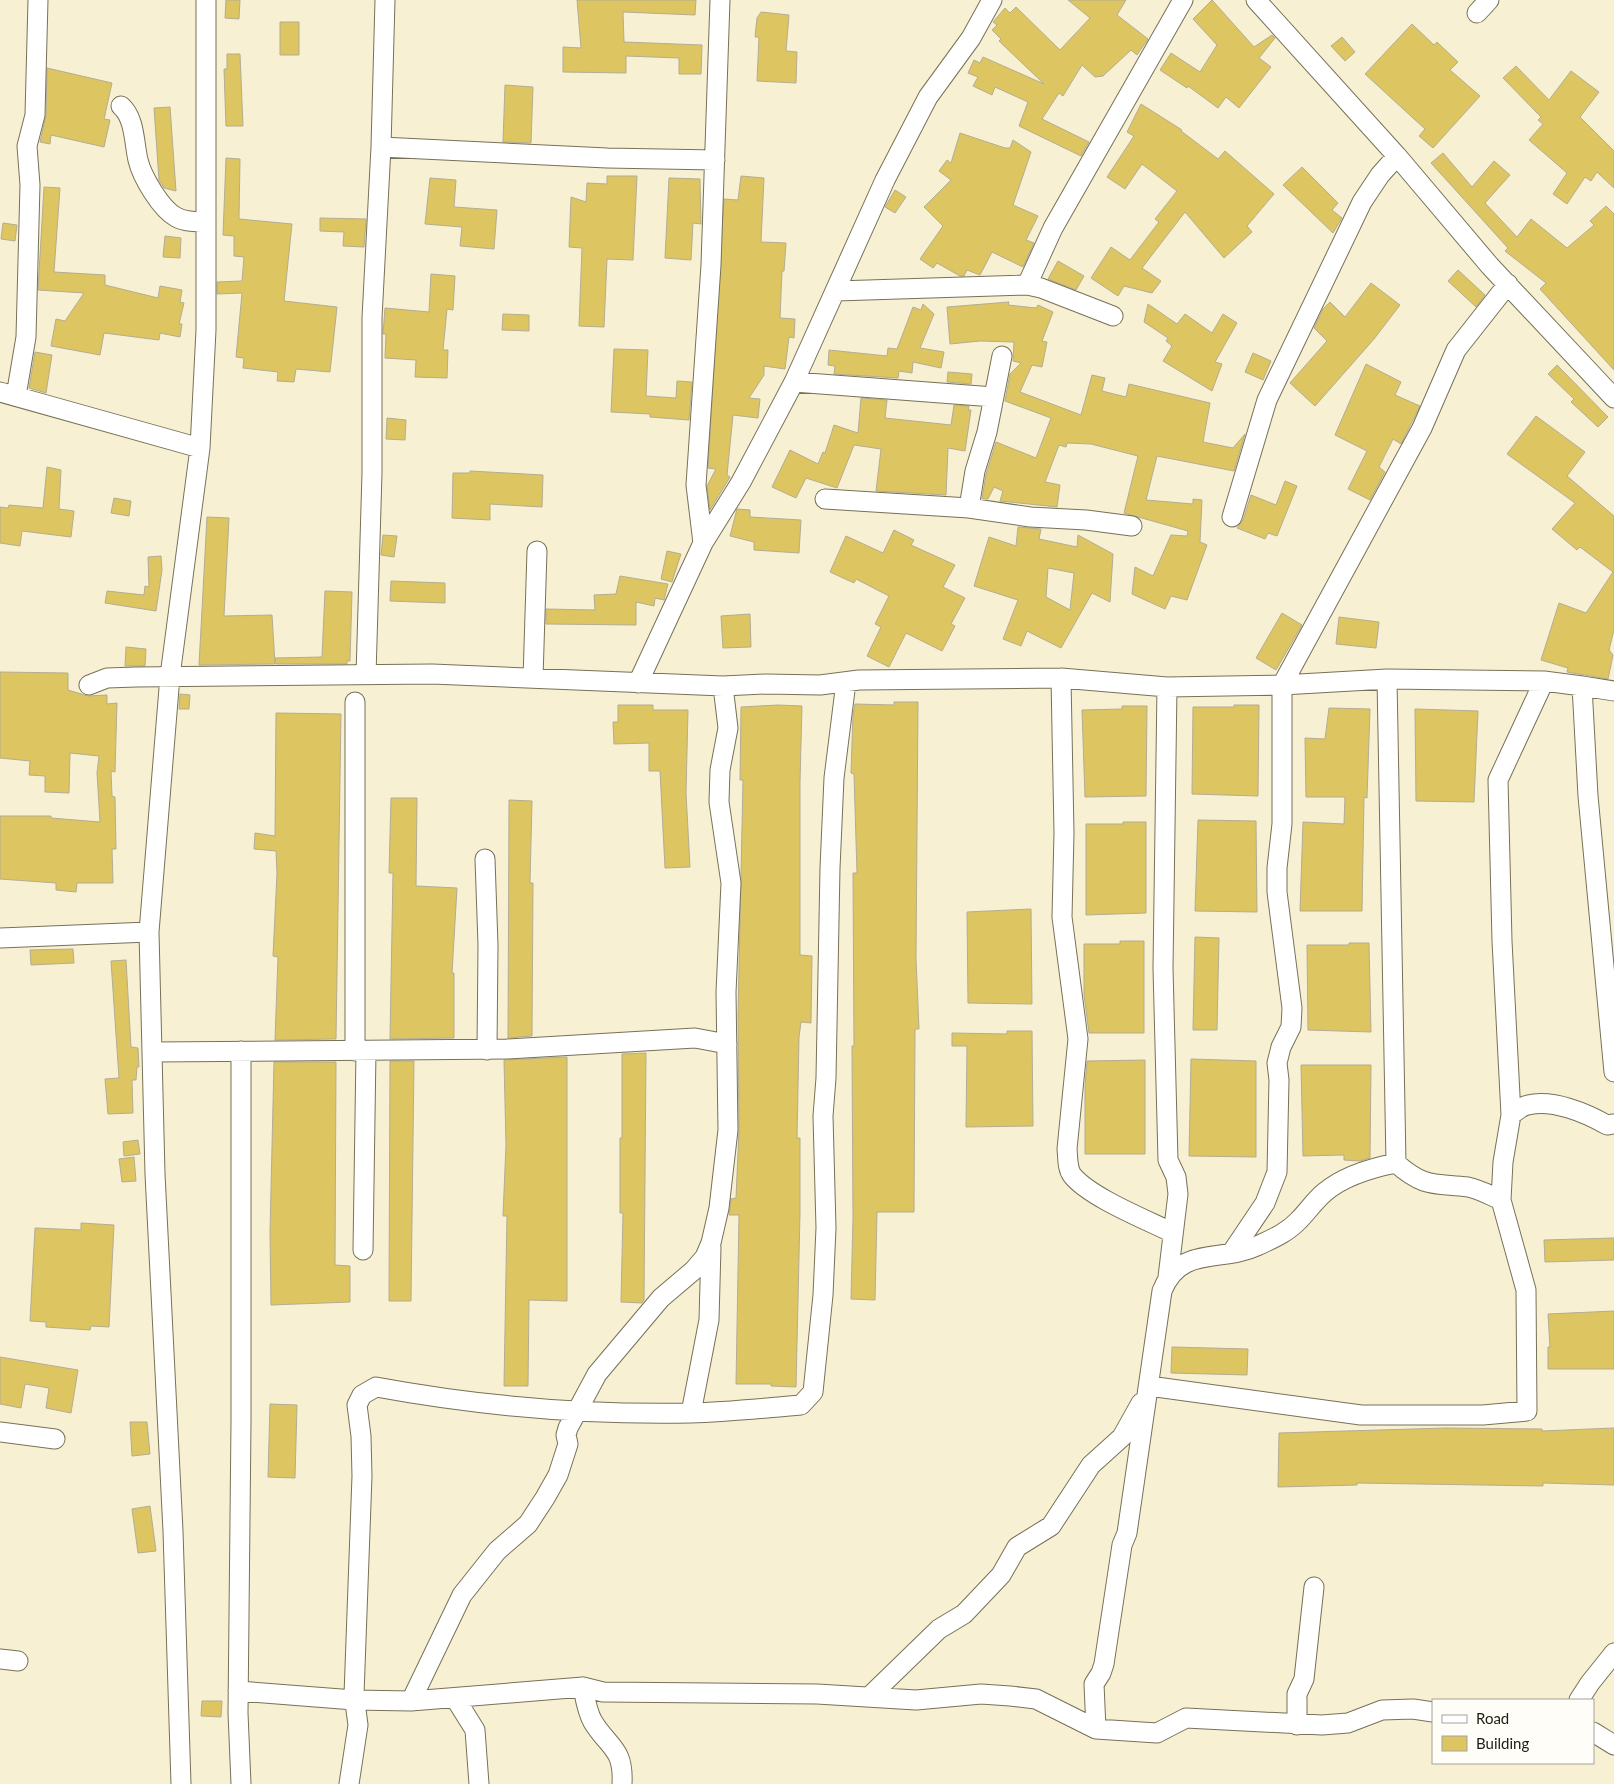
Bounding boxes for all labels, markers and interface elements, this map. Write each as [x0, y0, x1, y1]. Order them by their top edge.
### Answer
legend [1432, 1699, 1594, 1764]
text: Road [1476, 1709, 1509, 1727]
text: Building [1476, 1734, 1529, 1752]

